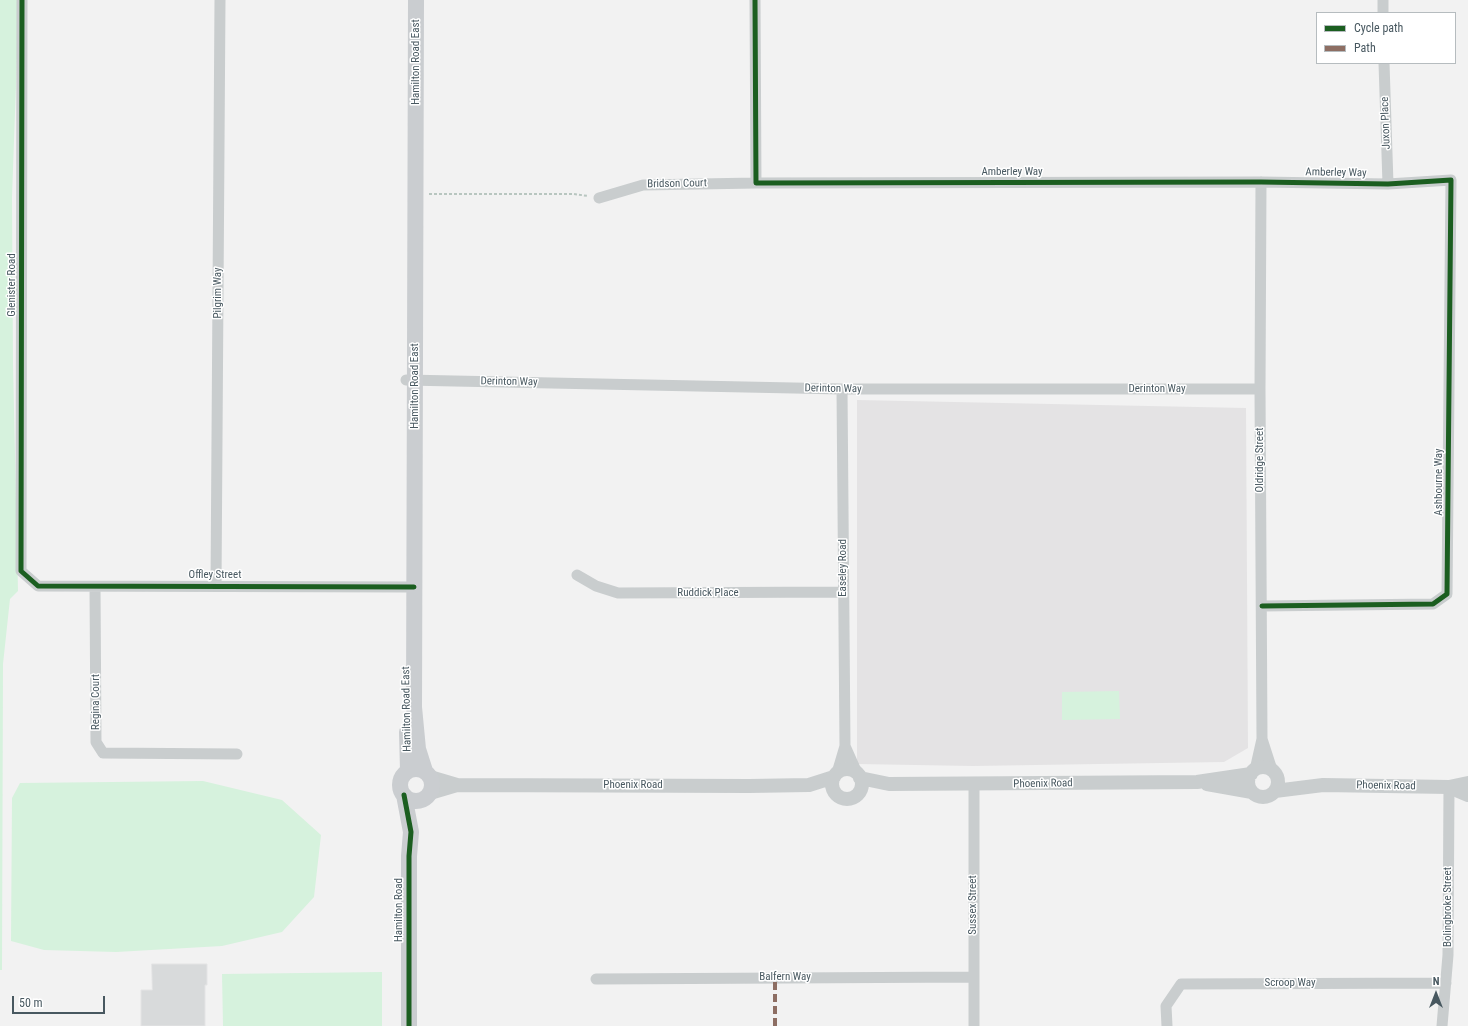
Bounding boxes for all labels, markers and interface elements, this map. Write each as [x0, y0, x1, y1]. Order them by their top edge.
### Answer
legend [1316, 12, 1456, 64]
street label: Hamilton Road East [409, 19, 423, 105]
text: Cycle path [1354, 21, 1403, 35]
text: Path [1354, 41, 1376, 55]
street label: Juxon Place [1378, 96, 1394, 150]
street label: Amberley Way [981, 165, 1043, 179]
street label: Amberley Way [1305, 166, 1367, 180]
street label: Bridson Court [647, 177, 707, 191]
street label: Glenister Road [5, 253, 19, 317]
street label: Pilgrim Way [211, 267, 225, 319]
street label: Hamilton Road East [408, 343, 422, 429]
street label: Derinton Way [480, 375, 538, 389]
street label: Derinton Way [804, 382, 862, 396]
street label: Derinton Way [1128, 382, 1186, 396]
street label: Oldridge Street [1253, 428, 1267, 492]
street label: Ashbourne Way [1432, 448, 1446, 516]
street label: Easeley Road [836, 539, 850, 597]
street label: Offley Street [189, 568, 241, 582]
street label: Ruddick Place [677, 586, 739, 600]
street label: Hamilton Road East [400, 666, 414, 752]
street label: Regina Court [89, 674, 103, 730]
street label: Phoenix Road [1013, 777, 1073, 791]
street label: Phoenix Road [603, 778, 663, 792]
street label: Phoenix Road [1356, 779, 1416, 793]
street label: Bolingbroke Street [1441, 867, 1455, 947]
street label: Sussex Street [966, 875, 980, 935]
street label: Hamilton Road [392, 878, 406, 942]
street label: Balfern Way [759, 970, 811, 984]
north arrow [1416, 974, 1456, 1014]
text: N [1433, 975, 1439, 988]
street label: Scroop Way [1265, 976, 1315, 990]
scale bar [14, 988, 107, 1014]
text: 50 m [19, 996, 43, 1010]

